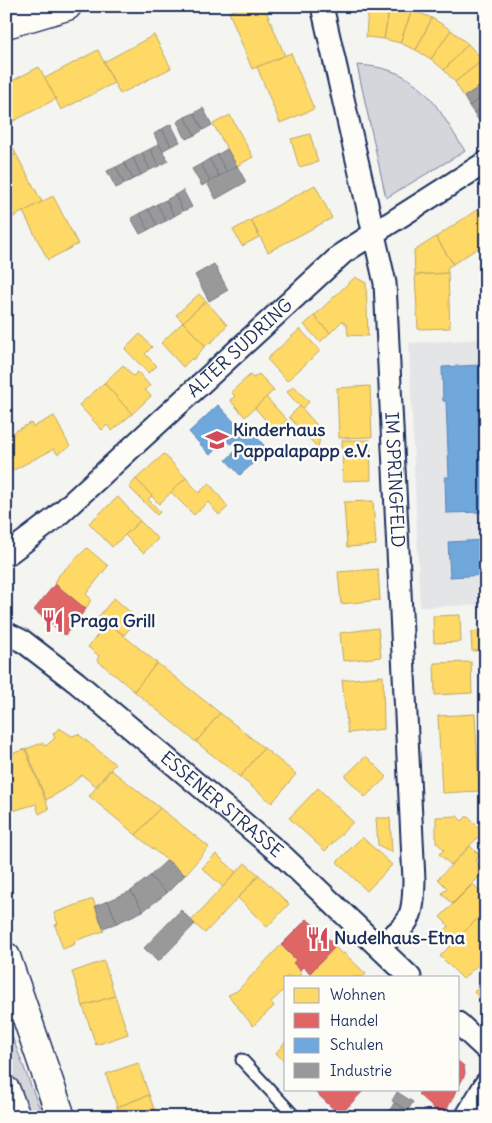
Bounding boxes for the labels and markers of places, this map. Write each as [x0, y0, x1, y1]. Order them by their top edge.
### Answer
place label: Kinderhaus Pappalapapp e.V. [233, 418, 371, 462]
school or university icon: Kinderhaus Pappalapapp e.V. [204, 427, 230, 453]
restaurant icon: Praga Grill [40, 608, 66, 634]
place label: Praga Grill [70, 609, 155, 632]
restaurant icon: Nudelhaus-Etna [305, 925, 331, 951]
place label: Nudelhaus-Etna [334, 926, 465, 949]

